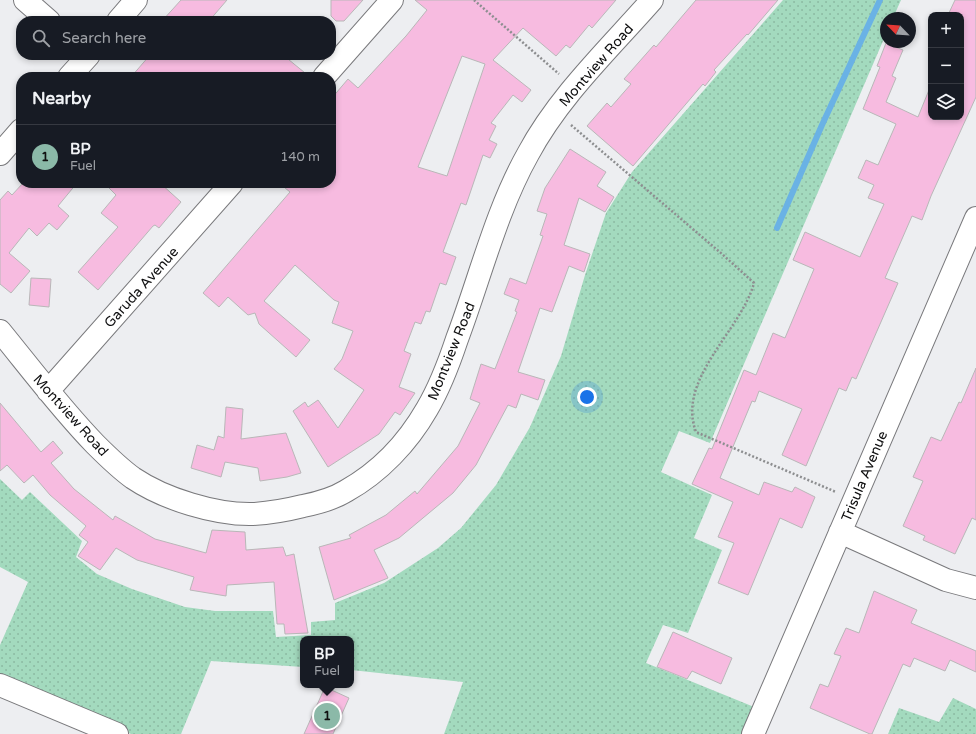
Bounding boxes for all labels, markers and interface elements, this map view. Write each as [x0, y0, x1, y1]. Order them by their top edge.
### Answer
north arrow [880, 12, 916, 48]
map controls [928, 12, 964, 120]
button: + [928, 12, 964, 48]
search box [16, 16, 336, 60]
street label: Montview Road [556, 20, 637, 110]
icon: search [30, 27, 52, 49]
text: Search here [62, 29, 146, 47]
button: − [928, 48, 964, 84]
button: layers [928, 84, 964, 120]
text: Nearby [32, 88, 91, 109]
text: BP [70, 140, 90, 158]
text: 1 [41, 149, 49, 165]
text: 140 m [280, 149, 320, 165]
text: Fuel [70, 158, 96, 174]
street label: Garuda Avenue [101, 243, 182, 331]
street label: Montview Road [424, 300, 479, 403]
street label: Montview Road [29, 371, 112, 460]
your location [577, 387, 597, 407]
street label: Trisula Avenue [838, 428, 891, 524]
popup [300, 636, 354, 688]
text: BP [314, 645, 335, 663]
text: Fuel [314, 663, 340, 679]
pin: 1 [314, 701, 340, 731]

